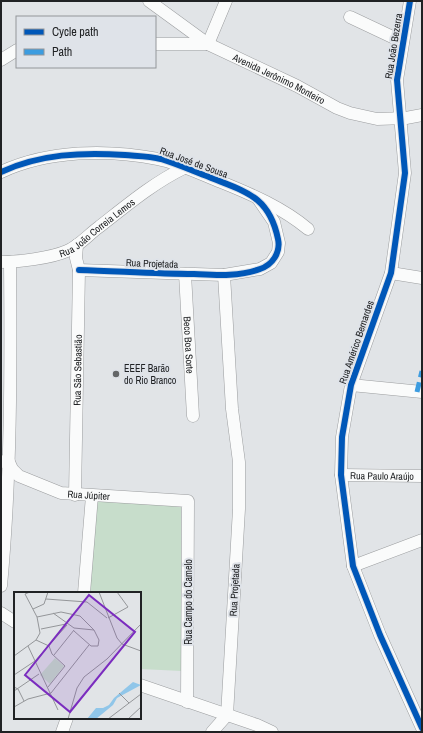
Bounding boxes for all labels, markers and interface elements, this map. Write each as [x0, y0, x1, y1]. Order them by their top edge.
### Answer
street label: Rua João Bezerra [382, 12, 405, 80]
legend [16, 16, 156, 68]
text: Cycle path [52, 24, 99, 40]
text: Path [52, 44, 72, 60]
street label: Avenida Jerônimo Monteiro [230, 50, 328, 107]
street label: Rua José de Sousa [158, 144, 230, 181]
street label: Rua João Correia Lemos [58, 195, 137, 260]
street label: Rua Projetada [126, 256, 179, 271]
street label: Rua Américo Bernardes [336, 299, 377, 386]
street label: Beco Boa Sorte [180, 316, 197, 374]
street label: Rua São Sebastião [71, 334, 85, 406]
place label: EEEF Barão do Rio Branco [124, 362, 177, 387]
marker: EEEF Barão do Rio Branco [111, 369, 121, 379]
street label: Rua Paulo Araújo [350, 469, 414, 483]
street label: Rua Júpiter [67, 487, 110, 503]
street label: Rua Campo do Camelo [182, 559, 195, 645]
street label: Rua Projetada [227, 563, 242, 617]
inset map [14, 592, 141, 719]

